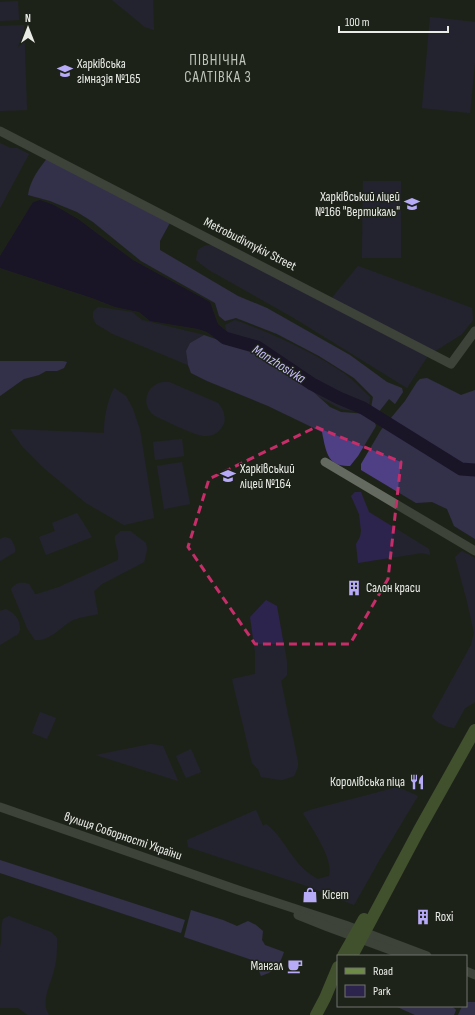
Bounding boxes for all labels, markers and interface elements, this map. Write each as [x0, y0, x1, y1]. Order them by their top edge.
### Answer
north arrow [8, 8, 48, 48]
scale bar [339, 8, 448, 34]
text: N [25, 12, 31, 25]
text: 100 m [345, 15, 370, 30]
district label: ПІВНІЧНА САЛТІВКА 3 [184, 51, 252, 87]
place label: Харківська гімназія №165 [76, 56, 140, 87]
school or university icon: Харківська гімназія №165 [56, 62, 74, 80]
place label: Харківський ліцей №166 "Вертикаль" [315, 189, 400, 220]
school or university icon: Харківський ліцей №166 "Вертикаль" [403, 195, 421, 213]
street label: Metrobudivnykiv Street [201, 214, 299, 274]
water label: Manzhosivka [249, 341, 309, 387]
place label: Харківський ліцей №164 [239, 461, 295, 492]
school or university icon: Харківський ліцей №164 [219, 467, 237, 485]
building icon: Салон краси [345, 579, 363, 597]
place label: Салон краси [366, 580, 421, 596]
restaurant icon: Королівська піца [408, 773, 426, 791]
place label: Королівська піца [330, 774, 405, 790]
street label: вулиця Соборності України [62, 808, 184, 864]
shop icon: Кісет [301, 886, 319, 904]
place label: Кісет [322, 887, 349, 903]
building icon: Roxi [414, 908, 432, 926]
place label: Roxi [435, 909, 453, 925]
legend [337, 955, 467, 1007]
cafe icon: Мангал [286, 957, 304, 975]
place label: Мангал [250, 958, 283, 974]
text: Road [373, 964, 393, 979]
text: Park [373, 984, 391, 999]

